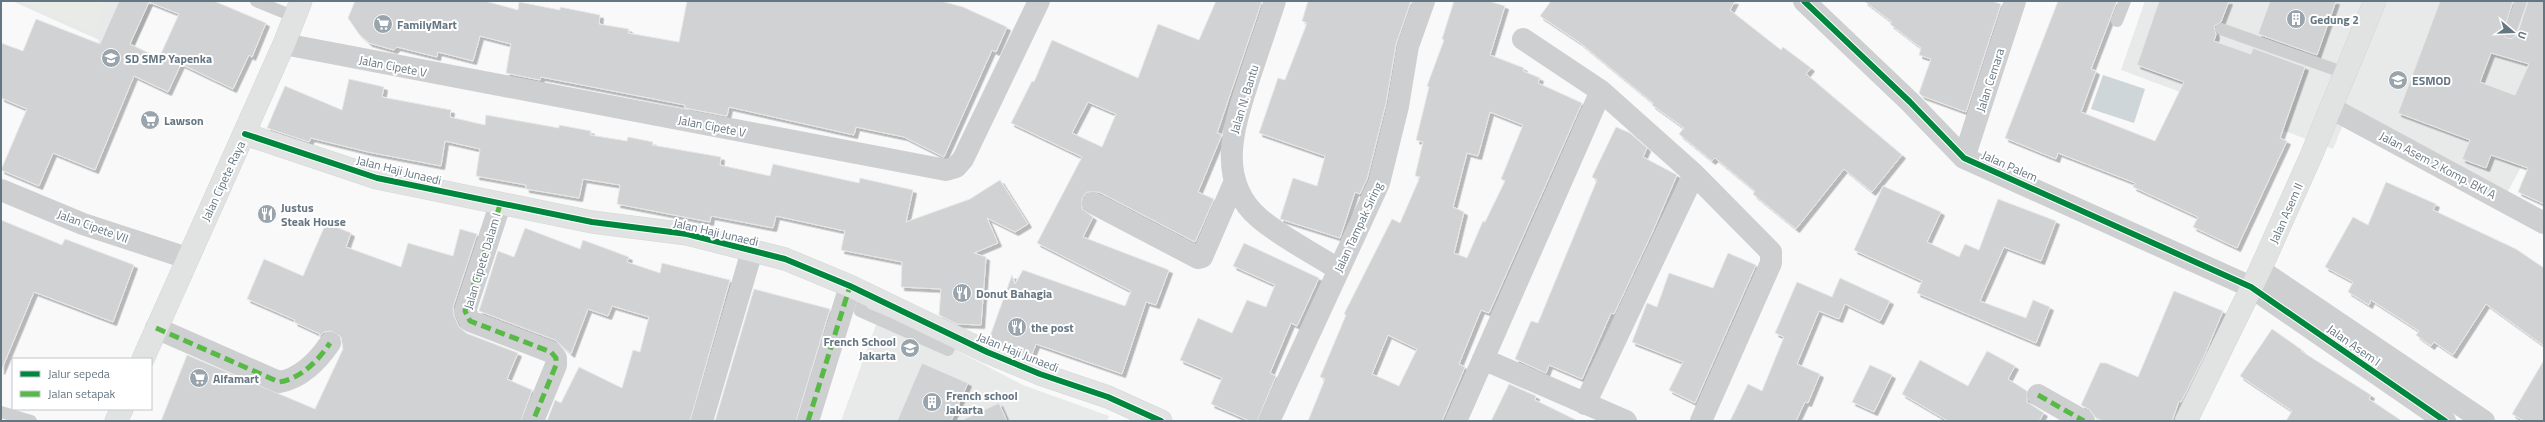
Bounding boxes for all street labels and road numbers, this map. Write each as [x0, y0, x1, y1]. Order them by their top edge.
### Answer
street label: Jalan Cemara [1971, 46, 2009, 114]
street label: Jalan Cipete V [357, 50, 429, 82]
street label: Jalan N. Bantu [1225, 62, 1263, 136]
street label: Jalan Cipete V [676, 110, 748, 142]
street label: Jalan Asem 2 Komp. BKI A [2376, 126, 2500, 204]
street label: Jalan Cipete Raya [196, 138, 250, 224]
street label: Jalan Palem [1979, 145, 2041, 187]
street label: Jalan Haji Junaedi [355, 150, 443, 190]
street label: Jalan Tampak Siring [1329, 179, 1387, 275]
street label: Jalan Asem II [2264, 180, 2308, 246]
street label: Jalan Cipete VII [55, 204, 131, 248]
street label: Jalan Cipete Dalam I [458, 210, 506, 312]
street label: Jalan Haji Junaedi [672, 213, 760, 251]
street label: Jalan Asem I [2323, 320, 2385, 370]
street label: Jalan Haji Junaedi [974, 327, 1062, 377]

